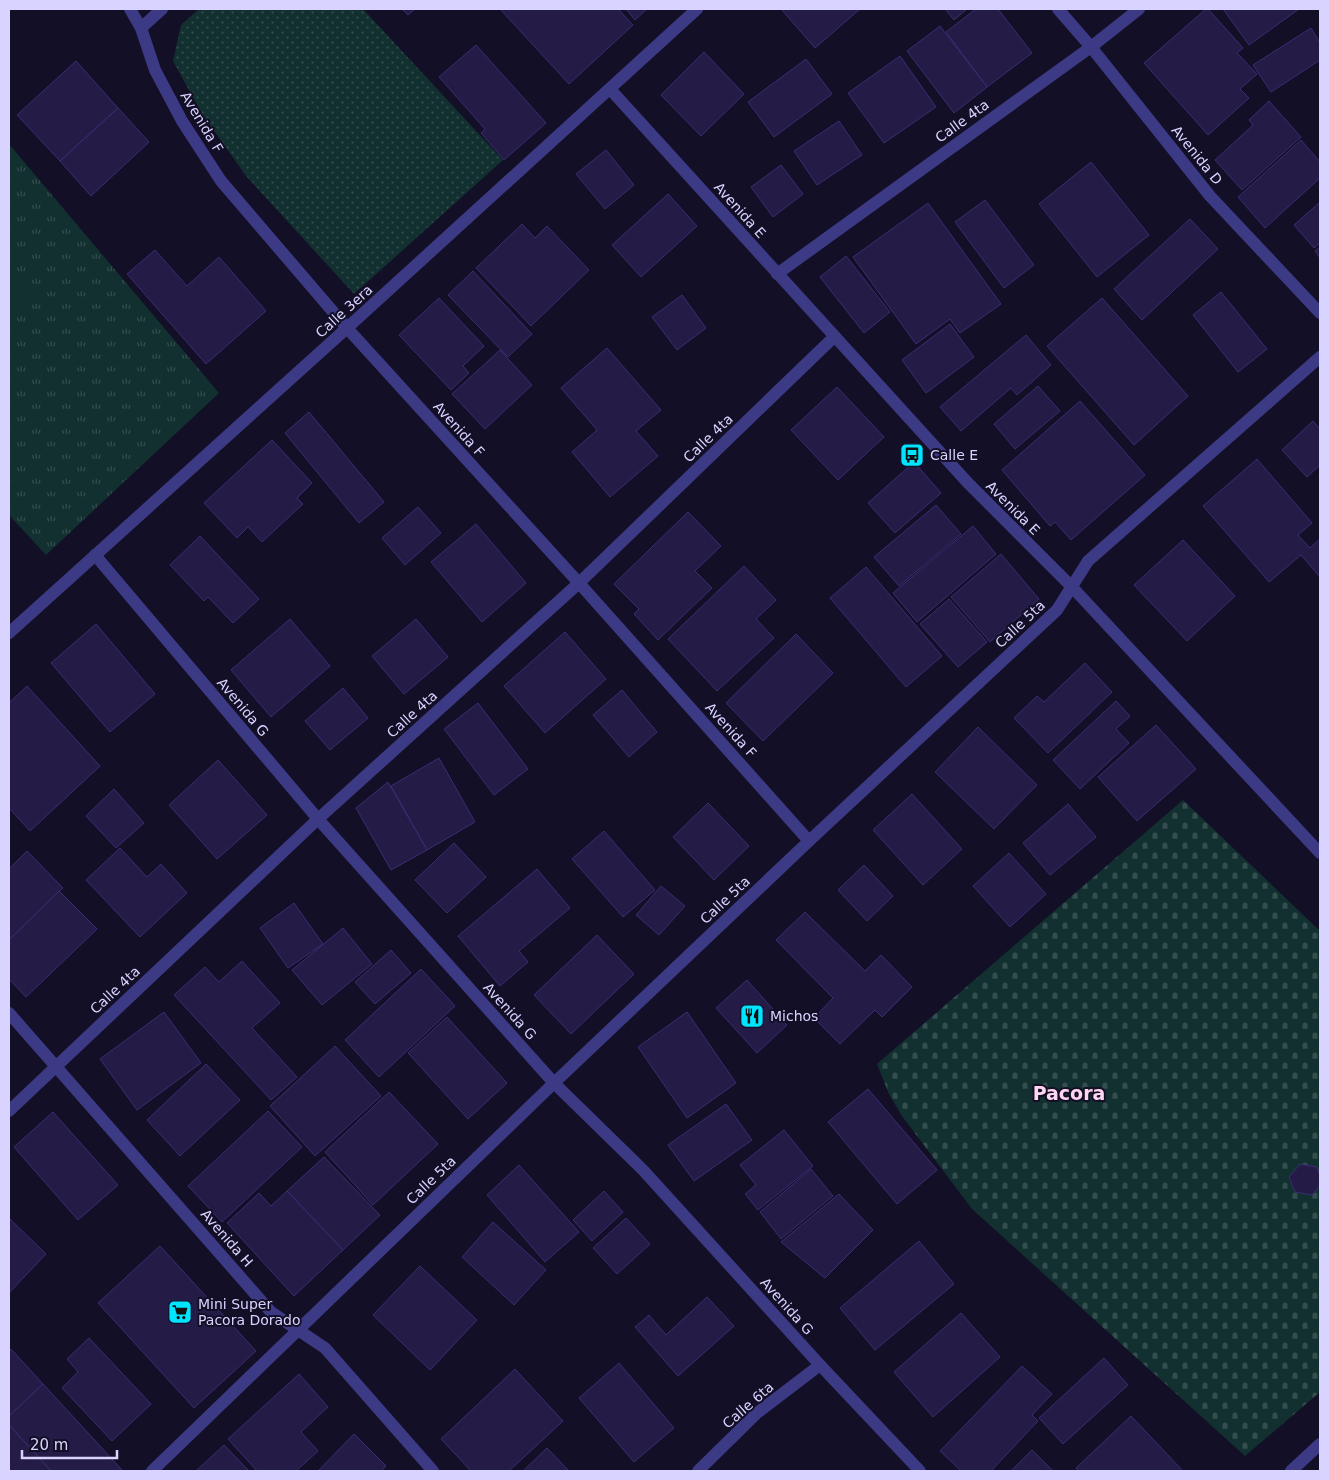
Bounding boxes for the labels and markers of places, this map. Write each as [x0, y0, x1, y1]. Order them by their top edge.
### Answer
bus stop icon: Calle E [899, 442, 925, 468]
place label: Calle E [930, 447, 978, 463]
restaurant icon: Michos [739, 1003, 765, 1029]
place label: Michos [770, 1008, 818, 1024]
place label: Mini Super Pacora Dorado [198, 1296, 301, 1328]
supermarket icon: Mini Super Pacora Dorado [167, 1299, 193, 1325]

